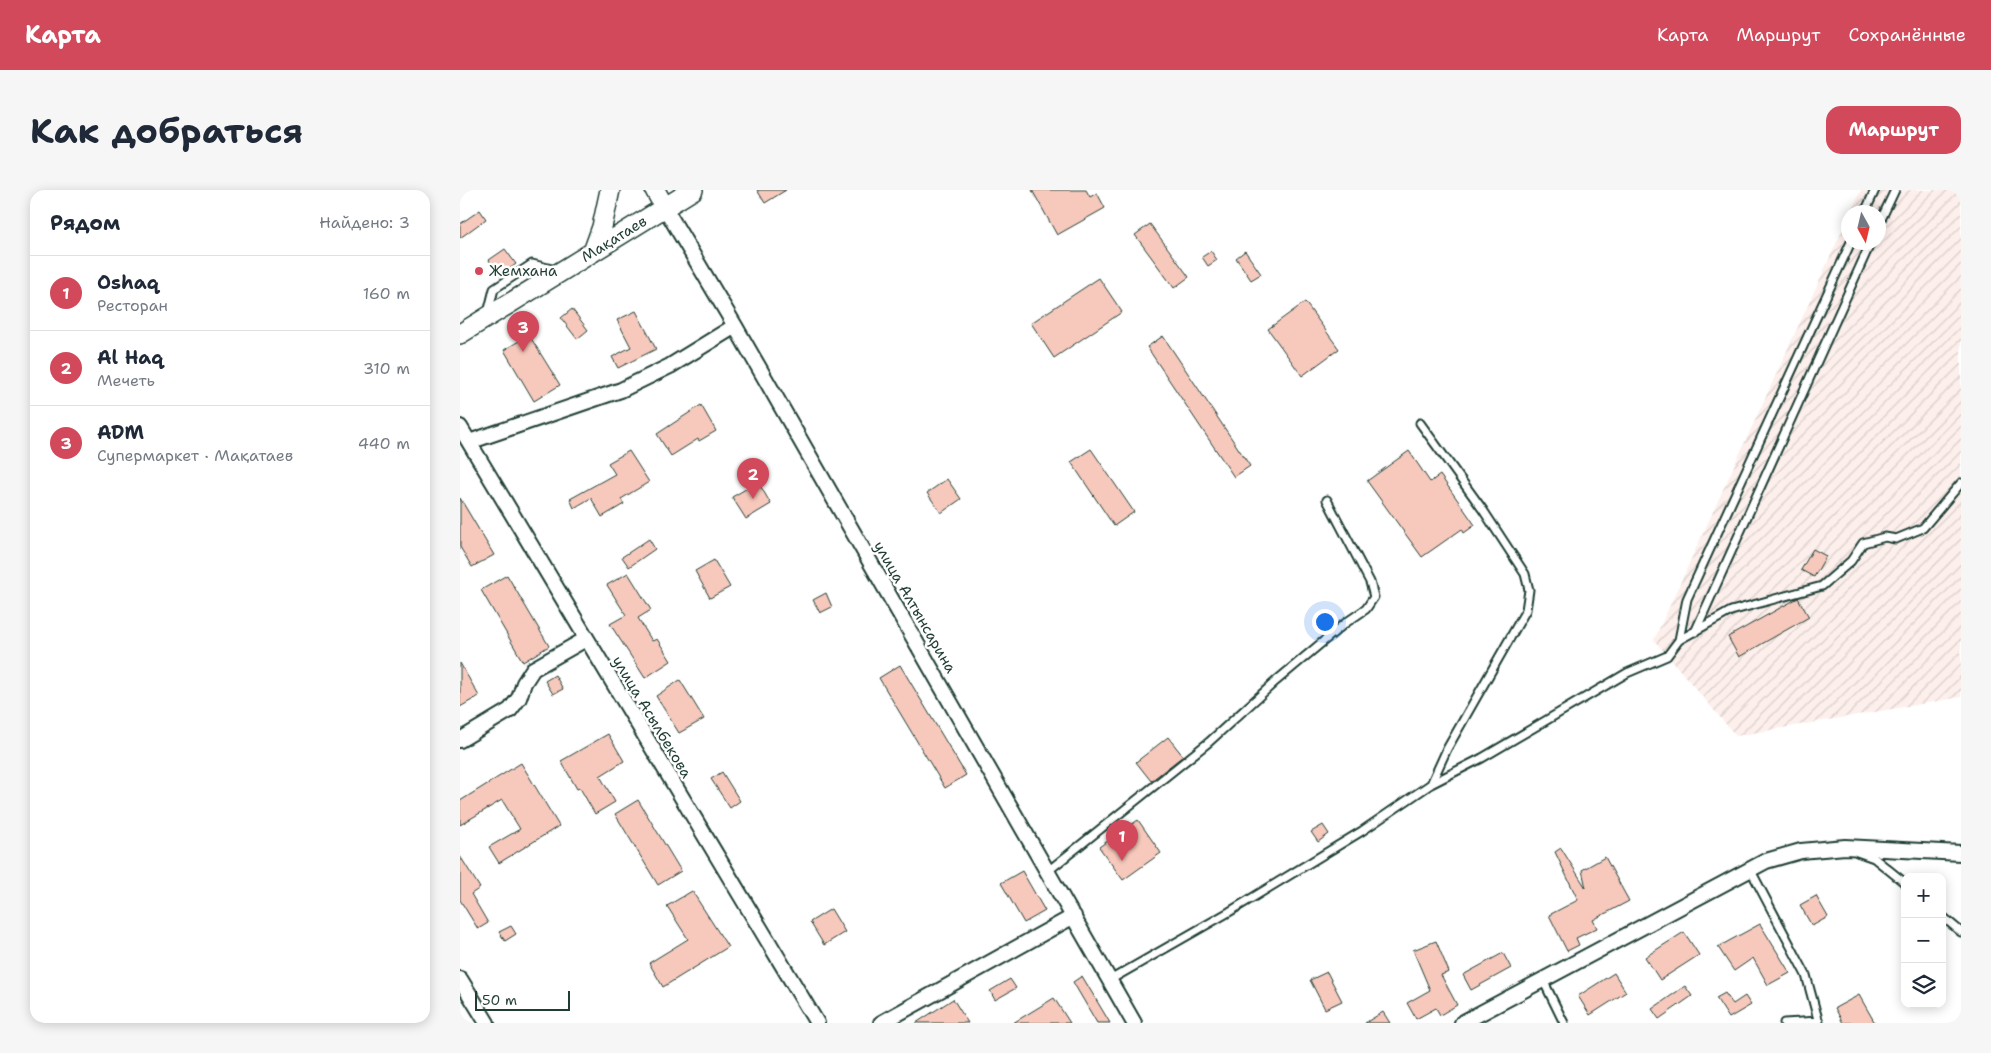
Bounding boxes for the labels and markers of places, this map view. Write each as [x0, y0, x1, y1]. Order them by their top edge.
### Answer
place label: Жемхана [489, 261, 558, 281]
marker: Жемхана [473, 265, 485, 277]
pin: 3 [507, 311, 539, 352]
pin: 2 [737, 458, 769, 499]
pin: 1 [1106, 820, 1138, 861]

